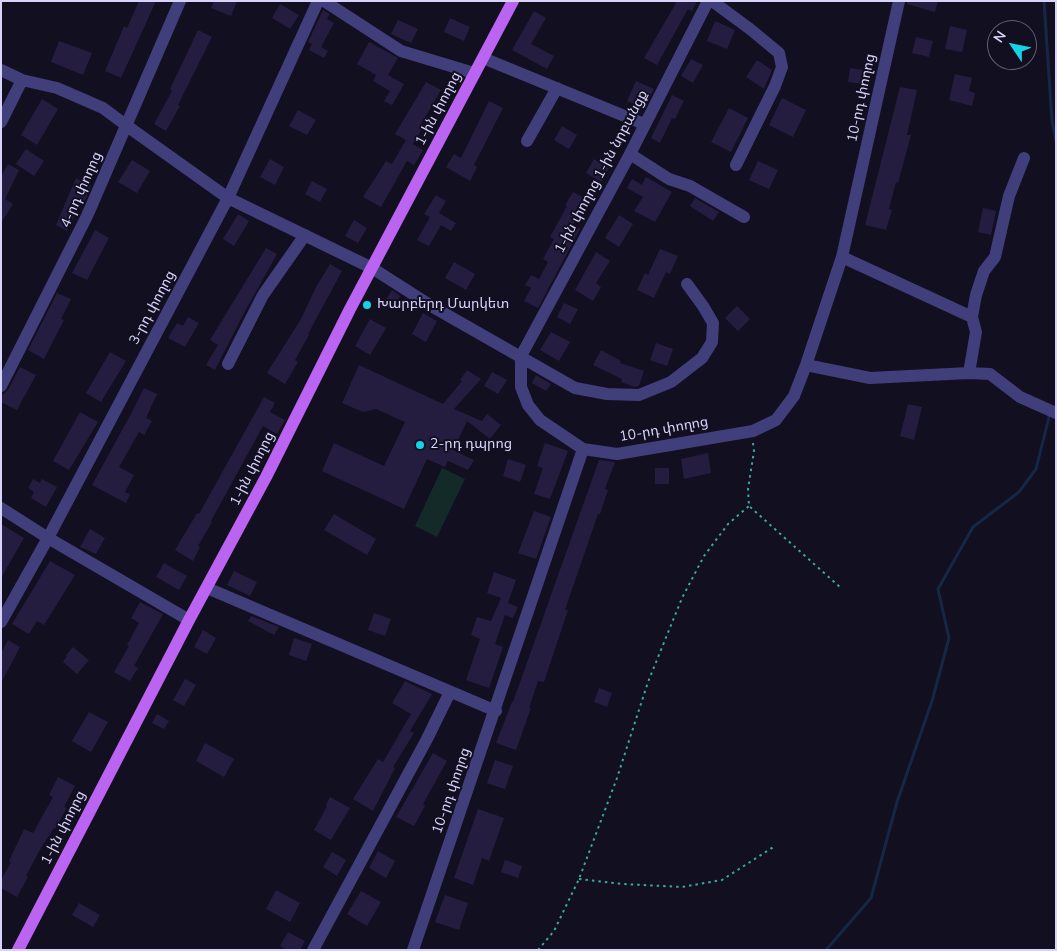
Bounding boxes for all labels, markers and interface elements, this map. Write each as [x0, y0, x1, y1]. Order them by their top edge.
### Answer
north arrow [987, 20, 1037, 70]
text: N [989, 27, 1011, 47]
street label: 10-րդ փողոց [844, 52, 880, 144]
street label: 1-ին փողոց [413, 69, 465, 149]
street label: 1-ին փողոց 1-ին նրբանցք [552, 88, 652, 256]
street label: 4-րդ փողոց [58, 149, 106, 231]
street label: 3-րդ փողոց [126, 268, 180, 348]
place label: Խարբերդ Մարկետ [377, 297, 509, 313]
marker: Խարբերդ Մարկետ [361, 299, 373, 311]
street label: 10-րդ փողոց [618, 414, 710, 446]
street label: 1-ին փողոց [227, 429, 279, 509]
place label: 2-րդ դպրոց [430, 437, 512, 453]
marker: 2-րդ դպրոց [414, 439, 426, 451]
street label: 10-րդ փողոց [429, 746, 475, 836]
street label: 1-ին փողոց [38, 788, 90, 868]

